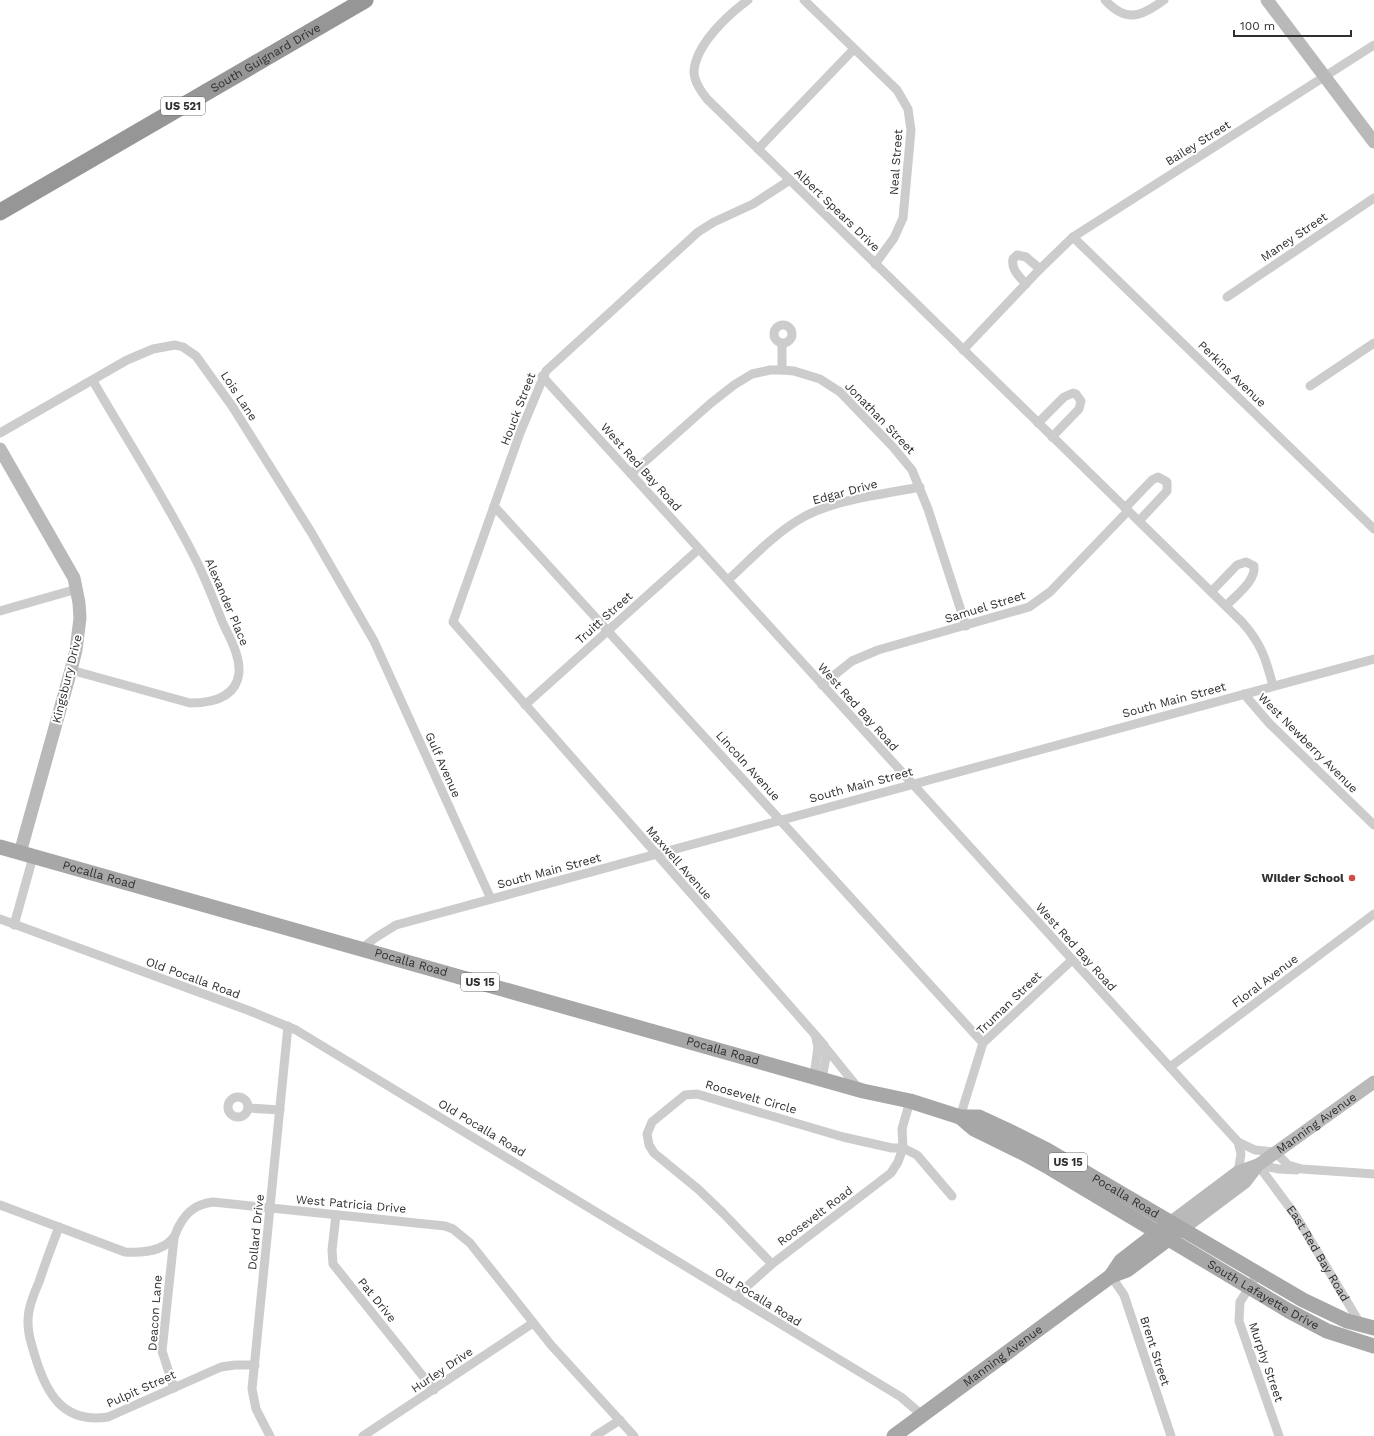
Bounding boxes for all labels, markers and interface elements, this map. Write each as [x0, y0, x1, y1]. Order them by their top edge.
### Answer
scale bar [1234, 12, 1351, 38]
text: 100 m [1240, 19, 1275, 33]
street label: South Guignard Drive [208, 20, 323, 95]
road number: US 521 [161, 97, 205, 115]
street label: Bailey Street [1163, 117, 1233, 169]
street label: Neal Street [887, 129, 905, 195]
street label: Albert Spears Drive [791, 166, 883, 254]
street label: Maney Street [1258, 210, 1330, 264]
street label: Perkins Avenue [1195, 338, 1269, 410]
street label: Lois Lane [218, 369, 260, 423]
street label: Houck Street [498, 371, 538, 447]
street label: Jonathan Street [842, 379, 918, 457]
street label: West Red Bay Road [598, 420, 684, 514]
street label: Edgar Drive [811, 477, 879, 507]
street label: Alexander Place [202, 556, 252, 648]
street label: Samuel Street [943, 588, 1027, 626]
street label: Truitt Street [573, 589, 635, 647]
street label: Kingsbury Drive [49, 633, 85, 725]
street label: West Red Bay Road [815, 660, 901, 754]
street label: South Main Street [1121, 679, 1227, 721]
street label: West Newberry Avenue [1255, 690, 1361, 796]
street label: Lincoln Avenue [713, 728, 783, 804]
street label: Gulf Avenue [422, 730, 464, 800]
street label: South Main Street [808, 764, 914, 806]
street label: Maxwell Avenue [643, 823, 715, 903]
street label: South Main Street [496, 850, 602, 892]
street label: Pocalla Road [61, 858, 137, 892]
place label: Wilder School [1261, 871, 1344, 885]
marker: Wilder School [1347, 873, 1357, 883]
street label: West Red Bay Road [1033, 900, 1119, 994]
street label: Pocalla Road [373, 945, 449, 979]
street label: Floral Avenue [1229, 952, 1301, 1010]
street label: Old Pocalla Road [144, 954, 242, 1002]
street label: Truman Street [974, 969, 1044, 1037]
road number: US 15 [461, 973, 499, 991]
street label: Pocalla Road [685, 1034, 761, 1068]
street label: Roosevelt Circle [704, 1077, 798, 1117]
street label: Manning Avenue [1274, 1090, 1359, 1157]
street label: Old Pocalla Road [436, 1096, 528, 1160]
road number: US 15 [1049, 1153, 1087, 1171]
street label: Pocalla Road [1090, 1171, 1162, 1221]
street label: Roosevelt Road [775, 1183, 855, 1249]
street label: West Patricia Drive [295, 1192, 407, 1216]
street label: Dollard Drive [245, 1193, 267, 1271]
street label: East Red Bay Road [1283, 1203, 1352, 1304]
street label: South Lafayette Drive [1205, 1257, 1322, 1333]
street label: Old Pocalla Road [712, 1265, 804, 1329]
street label: Deacon Lane [145, 1274, 165, 1351]
street label: Pat Drive [355, 1275, 399, 1325]
street label: Brent Street [1137, 1315, 1173, 1387]
street label: Murphy Street [1246, 1320, 1286, 1404]
street label: Manning Avenue [960, 1322, 1045, 1390]
street label: Hurley Drive [409, 1344, 475, 1396]
street label: Pulpit Street [104, 1367, 178, 1411]

